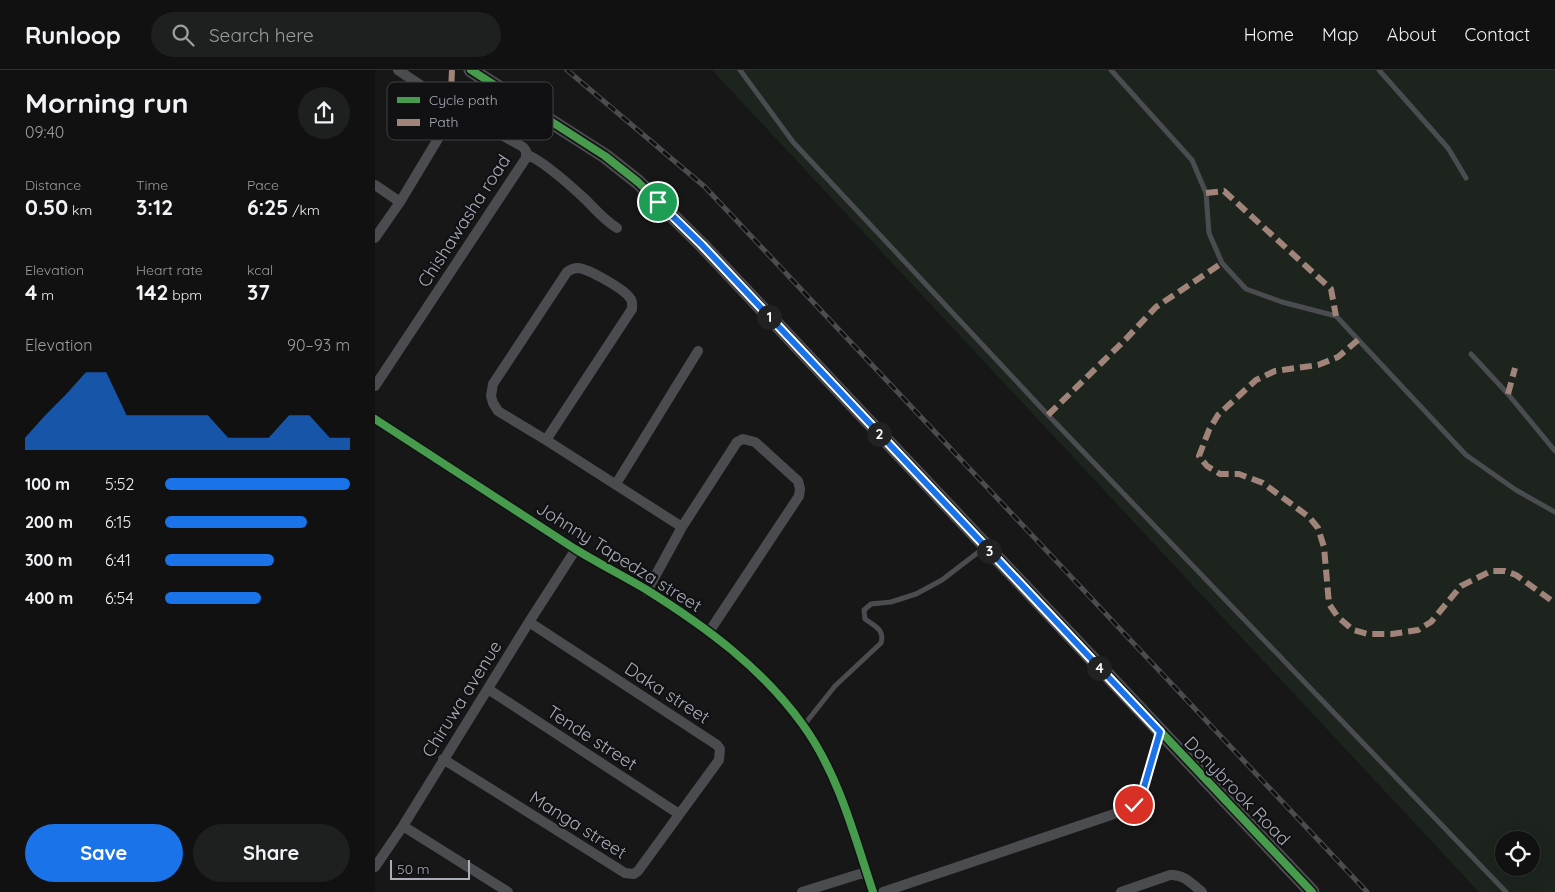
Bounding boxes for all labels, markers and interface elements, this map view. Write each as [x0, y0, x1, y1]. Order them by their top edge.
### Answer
search box [151, 12, 501, 57]
text: Runloop [25, 20, 121, 50]
icon: search [169, 21, 197, 49]
text: Search here [209, 23, 314, 47]
text: Home [1244, 23, 1294, 46]
text: Map [1322, 23, 1359, 46]
text: About [1387, 23, 1437, 46]
text: Contact [1465, 23, 1530, 46]
legend [387, 82, 553, 140]
text: Morning run [25, 85, 189, 120]
button: share [298, 87, 350, 139]
text: Cycle path [429, 91, 498, 109]
text: Path [429, 113, 458, 131]
text: 09:40 [25, 122, 64, 142]
street label: Chishawasha road [412, 150, 515, 291]
text: Distance [25, 176, 81, 194]
text: Time [136, 176, 168, 194]
text: Pace [247, 176, 279, 194]
pin [637, 181, 679, 223]
icon: arrive [644, 188, 672, 216]
text: 0.50 [25, 194, 68, 220]
text: 3:12 [136, 194, 173, 220]
text: 6:25 [247, 194, 288, 220]
text: km [68, 201, 92, 219]
text: /km [288, 201, 320, 219]
text: Elevation [25, 261, 84, 279]
text: Heart rate [136, 261, 203, 279]
text: kcal [247, 261, 273, 279]
text: 4 [25, 279, 37, 305]
text: 142 [136, 279, 168, 305]
text: 37 [247, 279, 270, 305]
text: m [37, 286, 54, 304]
text: bpm [168, 286, 202, 304]
pin: 1 [757, 304, 781, 330]
text: 1 [767, 308, 772, 326]
text: Elevation [25, 335, 92, 355]
text: 90–93 m [287, 335, 350, 355]
pin: 2 [867, 422, 891, 446]
text: 2 [876, 425, 883, 443]
text: 100 m [25, 474, 70, 494]
text: 5:52 [105, 474, 134, 494]
street label: Johnny Tapedza street [532, 496, 706, 617]
text: 200 m [25, 512, 73, 532]
text: 6:15 [105, 512, 131, 532]
pin: 3 [977, 538, 1001, 564]
text: 3 [986, 542, 993, 560]
text: 300 m [25, 550, 72, 570]
text: 6:41 [105, 550, 131, 570]
text: 400 m [25, 588, 73, 608]
text: 6:54 [105, 588, 134, 608]
street label: Chiruwa avenue [416, 636, 507, 761]
pin: 4 [1087, 656, 1111, 680]
street label: Daka street [620, 657, 714, 729]
text: 4 [1095, 659, 1104, 677]
street label: Tende street [543, 700, 642, 775]
street label: Donybrook Road [1179, 731, 1295, 850]
pin [1113, 784, 1155, 826]
street label: Manga street [525, 785, 631, 864]
icon: check [1120, 791, 1148, 819]
button: Save [25, 824, 183, 882]
button: Share [193, 824, 350, 882]
map controls [1495, 831, 1540, 876]
button: locate [1495, 831, 1540, 876]
scale bar [390, 857, 470, 880]
text: 50 m [397, 860, 430, 878]

